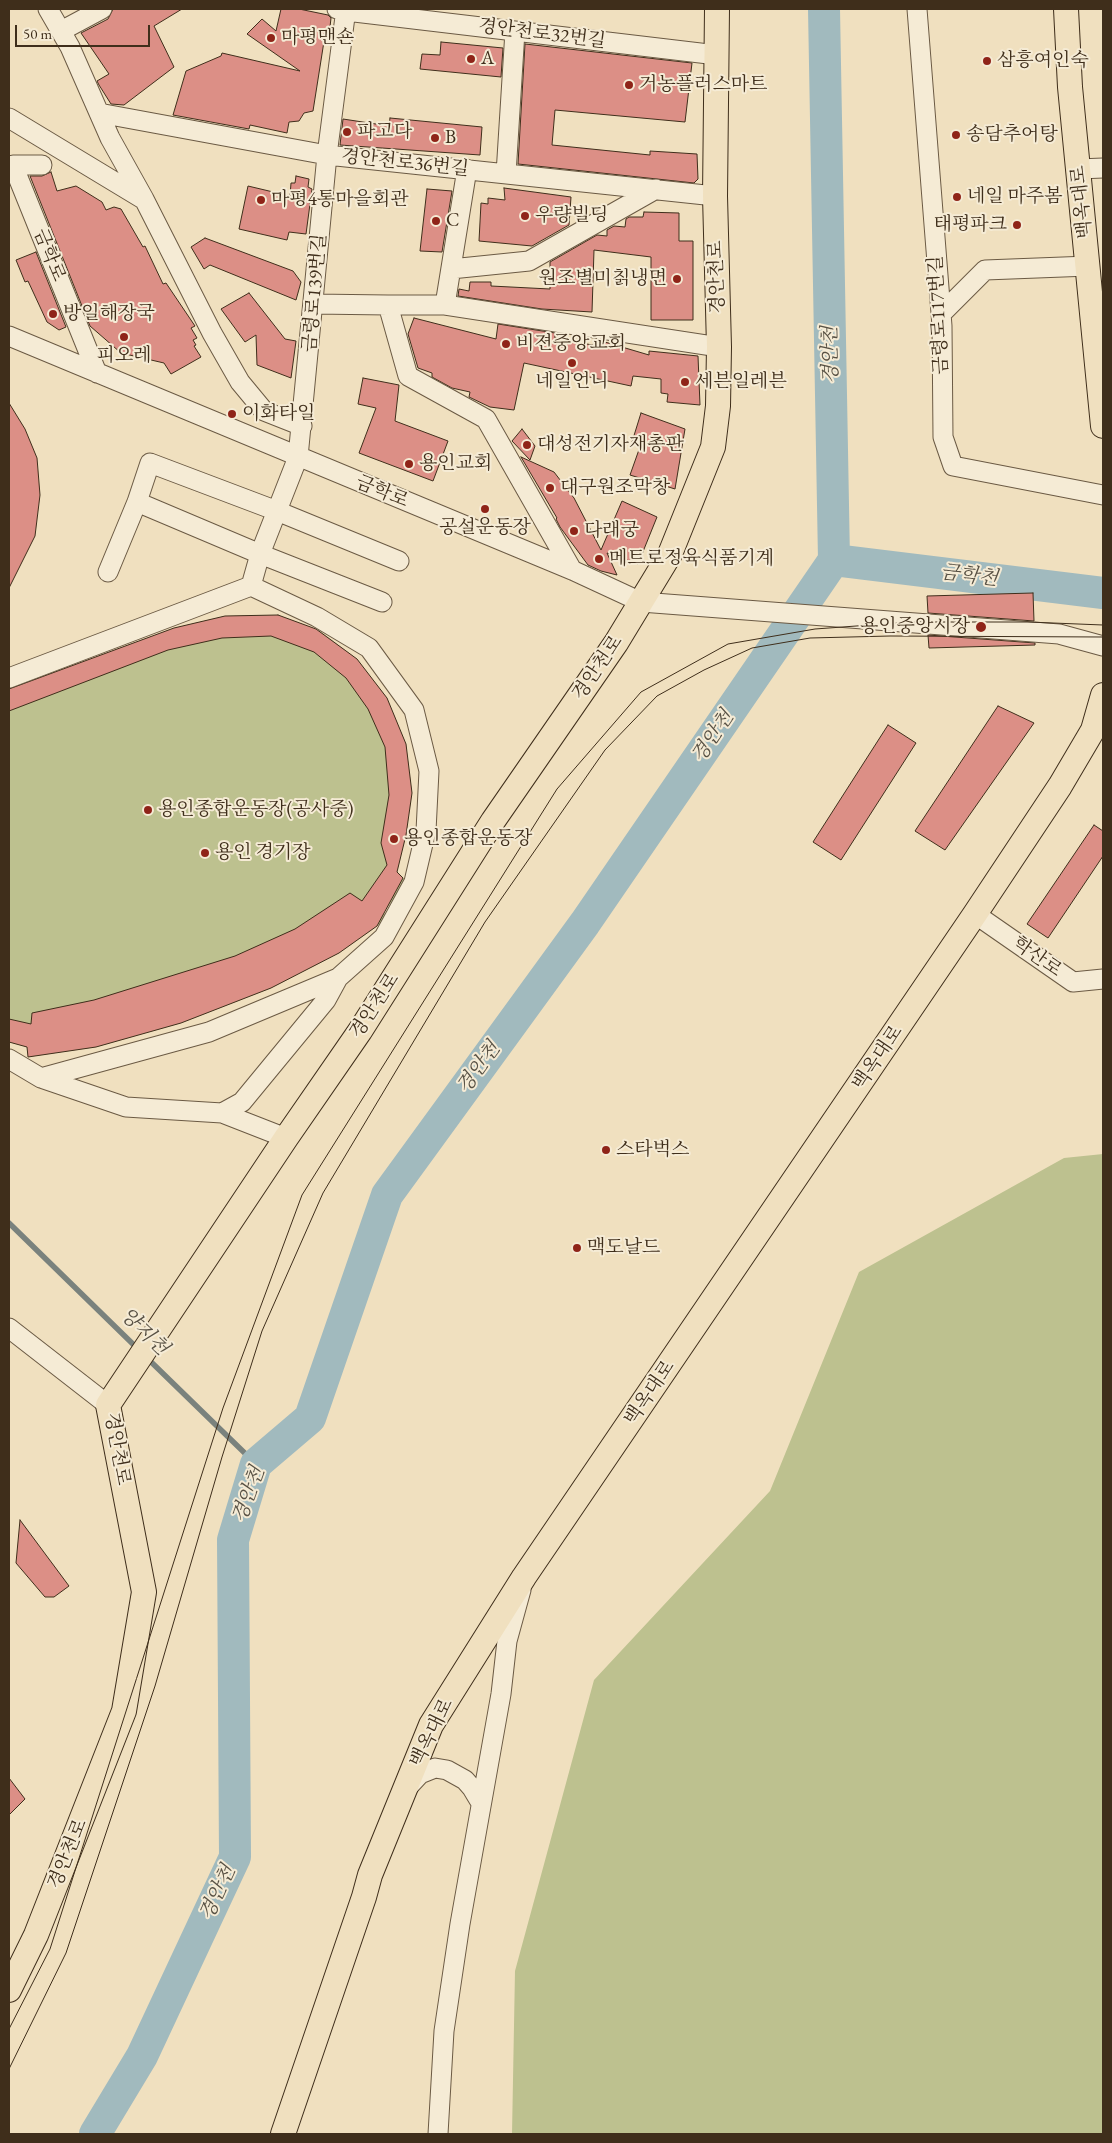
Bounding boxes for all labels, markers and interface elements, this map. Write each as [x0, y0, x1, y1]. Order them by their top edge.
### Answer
scale bar [18, 15, 152, 47]
street label: 경안천로32번길 [477, 15, 607, 53]
text: 50 m [23, 24, 52, 43]
place label: 마평맨숀 [281, 27, 354, 49]
marker: 마평맨숀 [265, 32, 277, 44]
place label: A [481, 48, 494, 70]
place label: 삼흥여인숙 [997, 50, 1089, 72]
marker: A [465, 53, 477, 65]
marker: 삼흥여인숙 [981, 55, 993, 67]
place label: 거농플러스마트 [639, 74, 767, 96]
marker: 거농플러스마트 [623, 79, 635, 91]
place label: 파고다 [357, 121, 412, 143]
place label: 송담추어탕 [966, 124, 1058, 146]
marker: 파고다 [341, 126, 353, 138]
place label: B [445, 127, 456, 149]
marker: 송담추어탕 [950, 129, 962, 141]
marker: B [429, 132, 441, 144]
street label: 경안천로36번길 [340, 145, 470, 181]
street label: 백옥대로 [1067, 164, 1097, 240]
place label: 네일 마주봄 [967, 186, 1063, 208]
place label: 마평4통마을회관 [271, 189, 409, 211]
marker: 네일 마주봄 [951, 191, 963, 203]
marker: 마평4통마을회관 [255, 194, 267, 206]
place label: 우량빌딩 [535, 205, 608, 227]
place label: C [446, 210, 459, 232]
marker: 우량빌딩 [519, 210, 531, 222]
place label: 태평파크 [934, 214, 1007, 236]
marker: C [430, 215, 442, 227]
marker: 태평파크 [1011, 219, 1023, 231]
street label: 금학로 [28, 225, 70, 285]
street label: 금령로139번길 [298, 233, 332, 353]
street label: 경안천로 [704, 240, 730, 314]
street label: 금령로117번길 [924, 255, 954, 375]
place label: 원조별미칡냉면 [539, 268, 667, 290]
marker: 원조별미칡냉면 [671, 273, 683, 285]
place label: 방일해장국 [63, 303, 155, 325]
marker: 방일해장국 [47, 308, 59, 320]
water label: 경안천 [818, 326, 844, 384]
marker: 피오레 [118, 331, 130, 343]
place label: 비젼중앙교회 [516, 333, 626, 355]
marker: 비젼중앙교회 [500, 338, 512, 350]
place label: 피오레 [96, 345, 152, 367]
marker: 네일언니 [566, 357, 578, 369]
place label: 네일언니 [535, 371, 609, 393]
place label: 세븐일레븐 [695, 371, 787, 393]
marker: 세븐일레븐 [679, 376, 691, 388]
place label: 이화타일 [242, 403, 315, 425]
marker: 이화타일 [226, 408, 238, 420]
place label: 대성전기자재총판 [537, 434, 684, 456]
marker: 대성전기자재총판 [521, 439, 533, 451]
place label: 용인교회 [419, 453, 492, 475]
marker: 용인교회 [403, 458, 415, 470]
street label: 금학로 [352, 471, 412, 513]
place label: 대구원조막창 [560, 477, 670, 499]
marker: 대구원조막창 [544, 482, 556, 494]
marker: 공설운동장 [479, 503, 491, 515]
place label: 공설운동장 [439, 517, 531, 539]
place label: 다래궁 [584, 520, 639, 542]
marker: 다래궁 [568, 525, 580, 537]
place label: 메트로정육식품기계 [609, 548, 774, 570]
marker: 메트로정육식품기계 [593, 553, 605, 565]
water label: 금학천 [939, 561, 999, 591]
place label: 용인중앙시장 [860, 616, 970, 638]
marker: 용인중앙시장 [974, 620, 988, 634]
street label: 경안천로 [568, 631, 628, 705]
water label: 경안천 [687, 706, 739, 768]
place label: 용인종합운동장(공사중) [158, 799, 354, 821]
marker: 용인종합운동장(공사중) [142, 804, 154, 816]
place label: 용인종합운동장 [404, 828, 532, 850]
marker: 용인종합운동장 [388, 833, 400, 845]
place label: 용인 경기장 [215, 842, 311, 864]
marker: 용인 경기장 [199, 847, 211, 859]
street label: 학산로 [1008, 932, 1066, 982]
street label: 경안천로 [345, 969, 405, 1043]
street label: 백옥대로 [848, 1021, 908, 1095]
water label: 경안천 [452, 1038, 506, 1098]
place label: 스타벅스 [616, 1139, 689, 1161]
marker: 스타벅스 [600, 1144, 612, 1156]
place label: 맥도날드 [587, 1237, 660, 1259]
marker: 맥도날드 [571, 1242, 583, 1254]
water label: 양지천 [115, 1303, 173, 1361]
street label: 백옥대로 [620, 1356, 680, 1430]
street label: 경안천로 [99, 1411, 135, 1487]
water label: 경안천 [228, 1464, 270, 1526]
street label: 백옥대로 [406, 1695, 458, 1771]
street label: 경안천로 [44, 1816, 92, 1892]
water label: 경안천 [195, 1862, 241, 1924]

